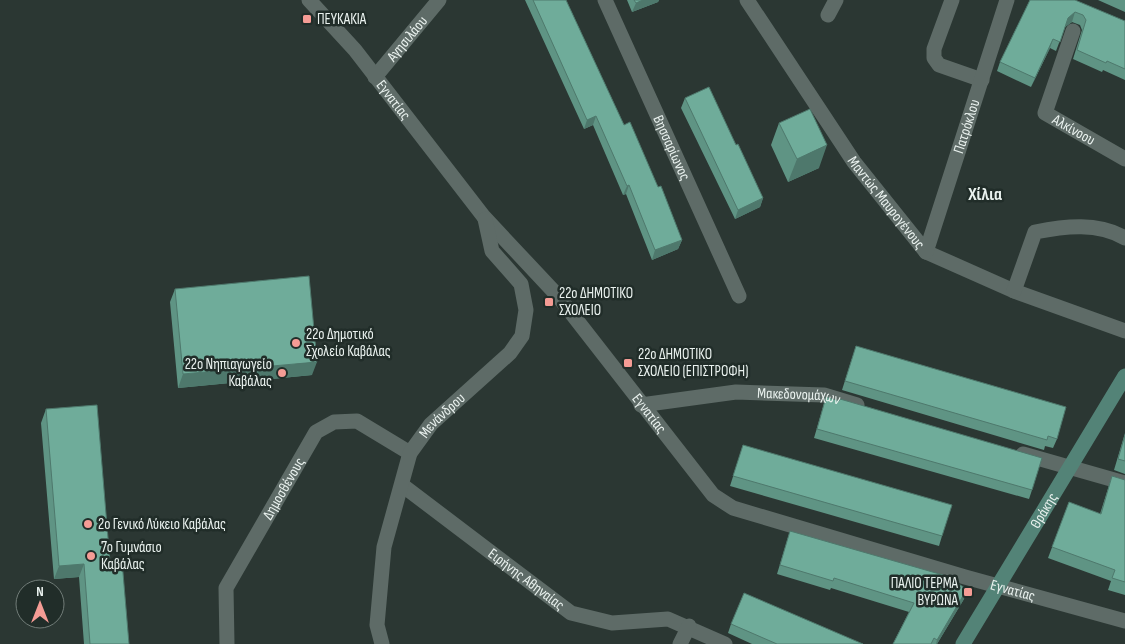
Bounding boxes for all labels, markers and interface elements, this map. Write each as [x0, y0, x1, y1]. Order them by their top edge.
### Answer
place label: ΠΕΥΚΑΚΙΑ [317, 10, 367, 29]
street label: Αγησιλάου [382, 12, 431, 66]
marker: ΠΕΥΚΑΚΙΑ [301, 13, 313, 25]
street label: Εγνατίας [372, 76, 415, 124]
street label: Πατρόκλου [949, 97, 984, 156]
street label: Αλκίνοου [1048, 109, 1099, 149]
street label: Βησσαρίωνος [649, 112, 695, 183]
street label: Μαντώς Μαυρογένους [843, 153, 929, 253]
district label: Χίλια [967, 184, 1002, 205]
place label: 22ο ΔΗΜΟΤΙΚΟ ΣΧΟΛΕΙΟ [559, 284, 633, 320]
marker: 22ο ΔΗΜΟΤΙΚΟ ΣΧΟΛΕΙΟ [543, 296, 555, 308]
place label: 22ο Δημοτικό Σχολείο Καβάλας [306, 325, 391, 361]
marker: 22ο Δημοτικό Σχολείο Καβάλας [290, 337, 302, 349]
place label: 22ο ΔΗΜΟΤΙΚΟ ΣΧΟΛΕΙΟ (ΕΠΙΣΤΡΟΦΗ) [638, 345, 749, 381]
place label: 22ο Νηπιαγωγείο Καβάλας [185, 355, 272, 391]
marker: 22ο ΔΗΜΟΤΙΚΟ ΣΧΟΛΕΙΟ (ΕΠΙΣΤΡΟΦΗ) [622, 357, 634, 369]
marker: 22ο Νηπιαγωγείο Καβάλας [276, 367, 288, 379]
street label: Μακεδονομάχων [757, 383, 843, 409]
street label: Μενάνδρου [414, 389, 469, 442]
street label: Εγνατίας [628, 390, 671, 437]
street label: Δημοσθένους [258, 454, 309, 523]
street label: Θράκης [1026, 489, 1062, 532]
place label: 2ο Γενικό Λύκειο Καβάλας [98, 515, 226, 534]
marker: 2ο Γενικό Λύκειο Καβάλας [82, 518, 94, 530]
place label: 7ο Γυμνάσιο Καβάλας [101, 538, 162, 574]
street label: Ειρήνης Αθηναίας [484, 544, 569, 614]
marker: 7ο Γυμνάσιο Καβάλας [85, 550, 97, 562]
place label: ΠΑΛΙΟ ΤΕΡΜΑ ΒΥΡΩΝΑ [891, 574, 959, 610]
street label: Εγνατίας [988, 575, 1037, 605]
north arrow [15, 579, 65, 629]
text: N [36, 583, 44, 600]
marker: ΠΑΛΙΟ ΤΕΡΜΑ ΒΥΡΩΝΑ [962, 586, 974, 598]

